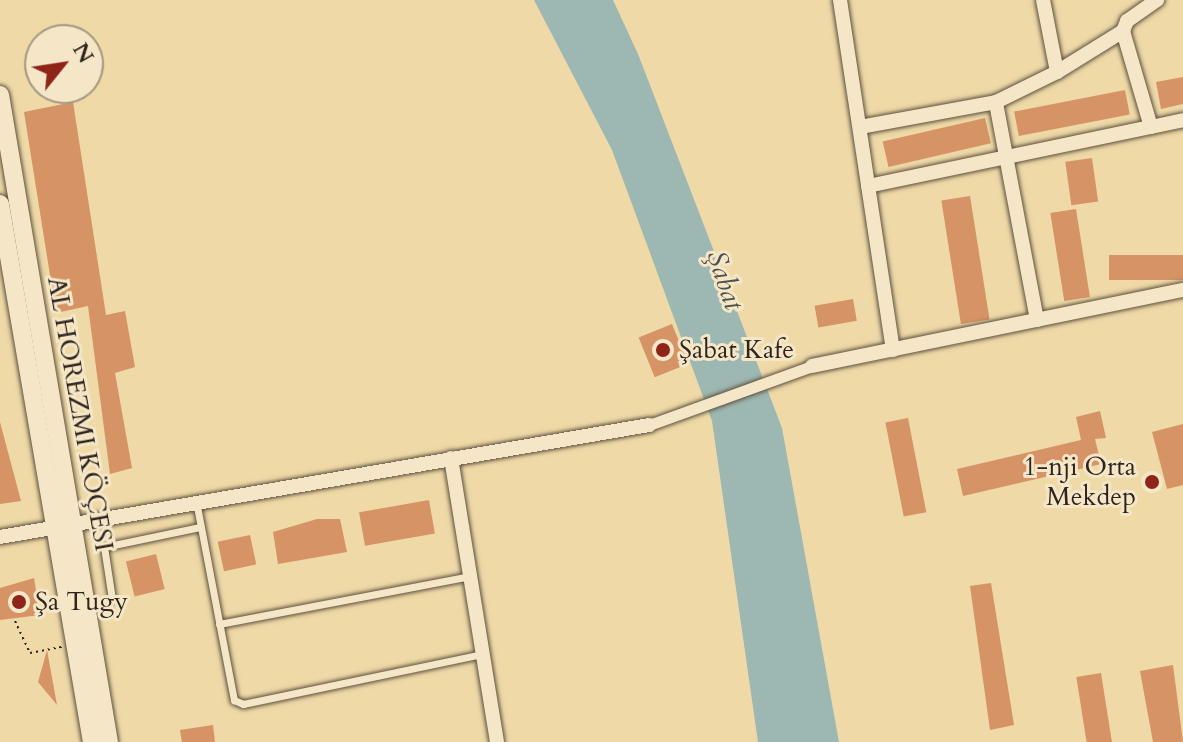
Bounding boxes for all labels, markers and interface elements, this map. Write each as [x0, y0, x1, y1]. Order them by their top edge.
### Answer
north arrow [24, 24, 104, 104]
text: N [65, 37, 101, 69]
water label: Şabat [699, 246, 751, 314]
street label: AL HOREZMI KÖÇESI [40, 274, 120, 554]
place label: Şabat Kafe [679, 334, 794, 366]
marker: Şabat Kafe [654, 341, 672, 359]
place label: 1-nji Orta Mekdep [1023, 451, 1136, 512]
marker: 1-nji Orta Mekdep [1143, 473, 1161, 491]
place label: Şa Tugy [35, 586, 128, 618]
marker: Şa Tugy [10, 593, 28, 611]

